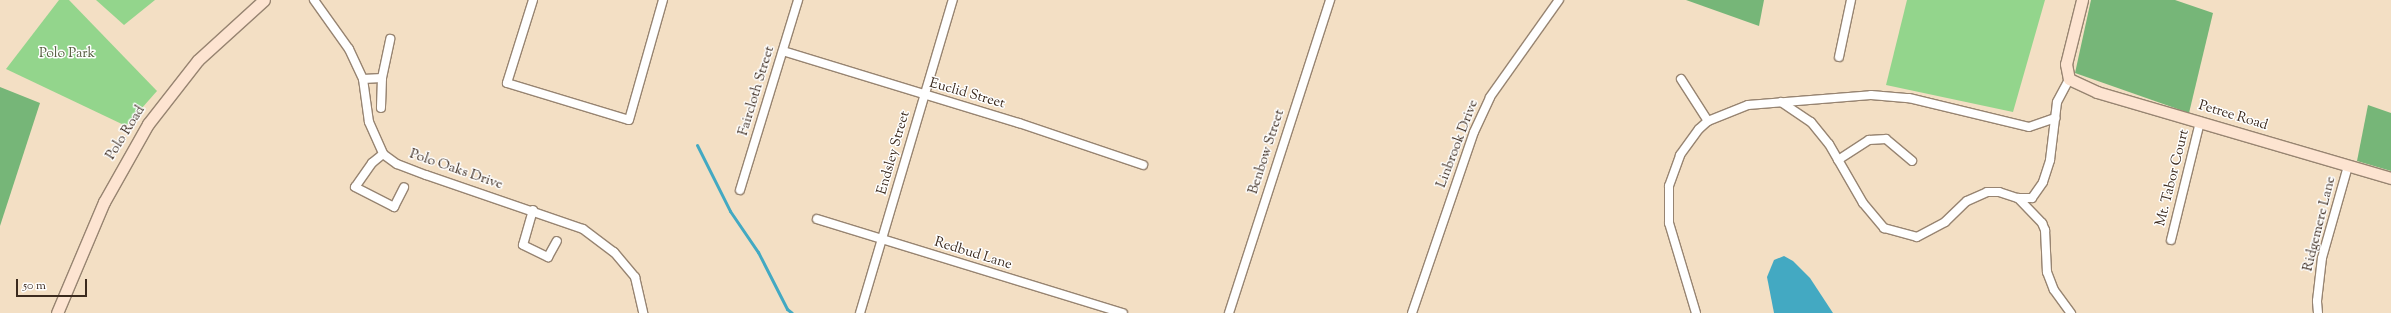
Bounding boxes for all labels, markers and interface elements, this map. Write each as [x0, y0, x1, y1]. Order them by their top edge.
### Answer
street label: Faircloth Street [735, 44, 779, 138]
park label: Polo Park [39, 46, 95, 62]
street label: Euclid Street [927, 75, 1007, 113]
street label: Linbrook Drive [1433, 98, 1483, 190]
street label: Petree Road [2196, 98, 2270, 134]
street label: Polo Road [103, 103, 149, 163]
street label: Benbow Street [1245, 108, 1289, 196]
street label: Endsley Street [874, 109, 914, 197]
street label: Mt. Tabor Court [2153, 128, 2193, 228]
street label: Polo Oaks Drive [407, 146, 505, 194]
street label: Ridgemere Lane [2300, 175, 2340, 273]
street label: Redbud Lane [932, 234, 1014, 274]
scale bar [18, 271, 89, 297]
text: 50 m [23, 277, 46, 295]

